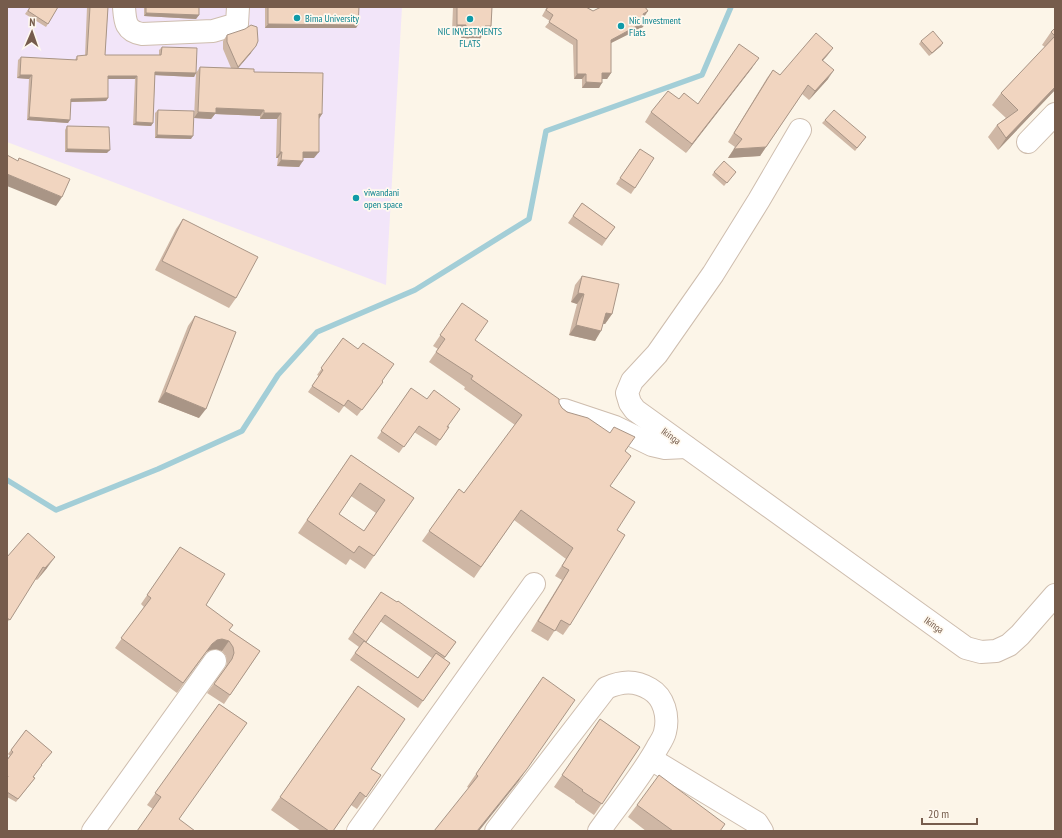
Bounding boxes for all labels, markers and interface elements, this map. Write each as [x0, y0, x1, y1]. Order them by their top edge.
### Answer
north arrow [12, 12, 52, 52]
place label: Bima University [305, 12, 359, 25]
marker: Bima University [292, 13, 302, 23]
marker: NIC INVESTMENTS FLATS [465, 14, 475, 24]
place label: Nic Investment Flats [629, 14, 681, 39]
text: N [29, 15, 36, 29]
marker: Nic Investment Flats [616, 21, 626, 31]
place label: NIC INVESTMENTS FLATS [438, 25, 502, 50]
place label: viwandani open space [364, 186, 403, 211]
marker: viwandani open space [351, 193, 361, 203]
street label: Ikinga [659, 425, 683, 447]
street label: Ikinga [922, 614, 946, 636]
scale bar [922, 800, 977, 826]
text: 20 m [928, 806, 949, 821]

